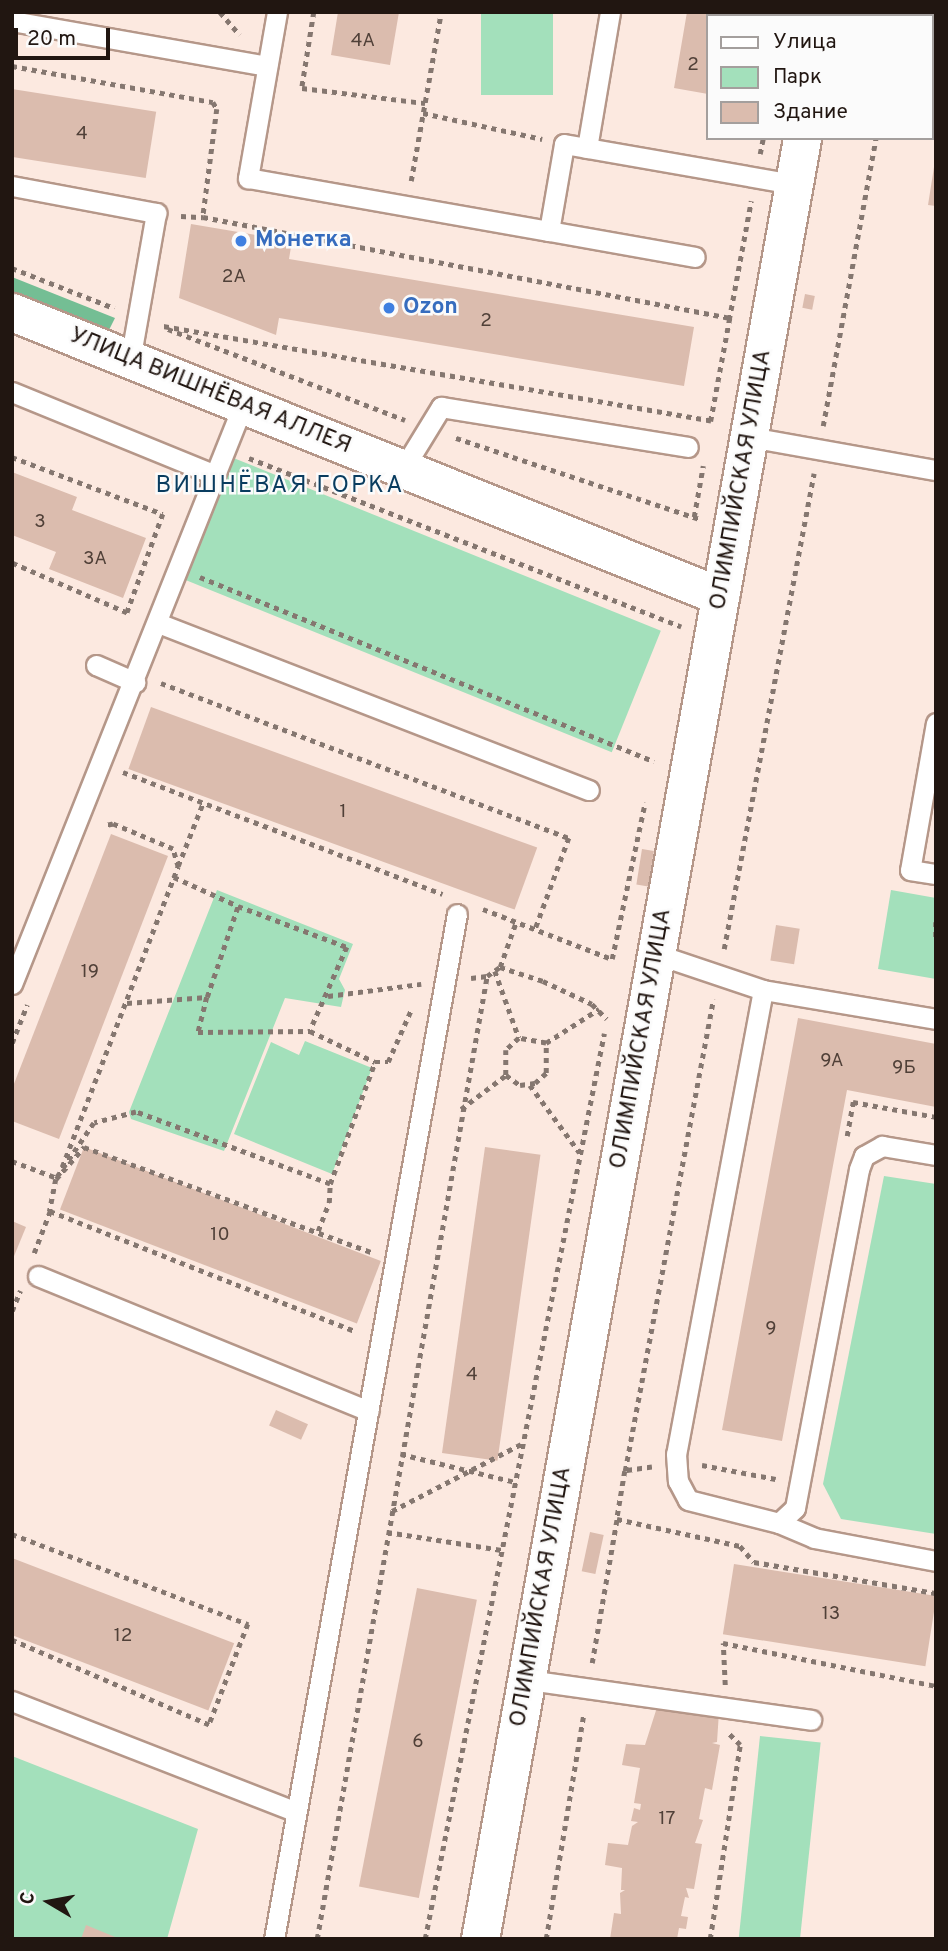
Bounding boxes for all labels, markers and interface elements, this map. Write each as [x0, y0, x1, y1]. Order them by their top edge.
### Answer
scale bar [18, 14, 114, 58]
legend [706, 14, 934, 140]
text: 20 m [27, 26, 76, 53]
text: Улица [773, 29, 837, 56]
house number: 4А [351, 31, 375, 53]
house number: 2 [687, 55, 699, 77]
text: Парк [773, 64, 822, 91]
text: Здание [773, 99, 848, 126]
house number: 4 [76, 124, 88, 146]
place label: Монетка [255, 227, 352, 255]
marker: Монетка [233, 233, 249, 249]
house number: 2А [222, 267, 246, 289]
place label: Ozon [403, 294, 458, 322]
marker: Ozon [381, 300, 397, 316]
house number: 2 [480, 311, 492, 333]
street label: УЛИЦА ВИШНЁВАЯ АЛЛЕЯ [64, 322, 356, 462]
street label: ОЛИМПИЙСКАЯ УЛИЦА [705, 348, 779, 612]
district label: ВИШНЁВАЯ ГОРКА [157, 473, 403, 501]
house number: 3 [34, 512, 46, 534]
house number: 3А [83, 549, 107, 571]
house number: 1 [339, 802, 347, 824]
street label: ОЛИМПИЙСКАЯ УЛИЦА [605, 907, 679, 1171]
house number: 19 [81, 962, 99, 984]
house number: 9А [820, 1051, 844, 1073]
house number: 9Б [892, 1058, 916, 1080]
house number: 10 [210, 1225, 230, 1247]
house number: 9 [765, 1319, 777, 1341]
house number: 4 [466, 1365, 478, 1387]
street label: ОЛИМПИЙСКАЯ УЛИЦА [505, 1465, 579, 1729]
house number: 13 [822, 1604, 840, 1626]
house number: 12 [114, 1626, 132, 1648]
house number: 6 [412, 1732, 424, 1754]
house number: 17 [659, 1809, 675, 1831]
north arrow [14, 1867, 84, 1937]
text: С [15, 1890, 41, 1906]

